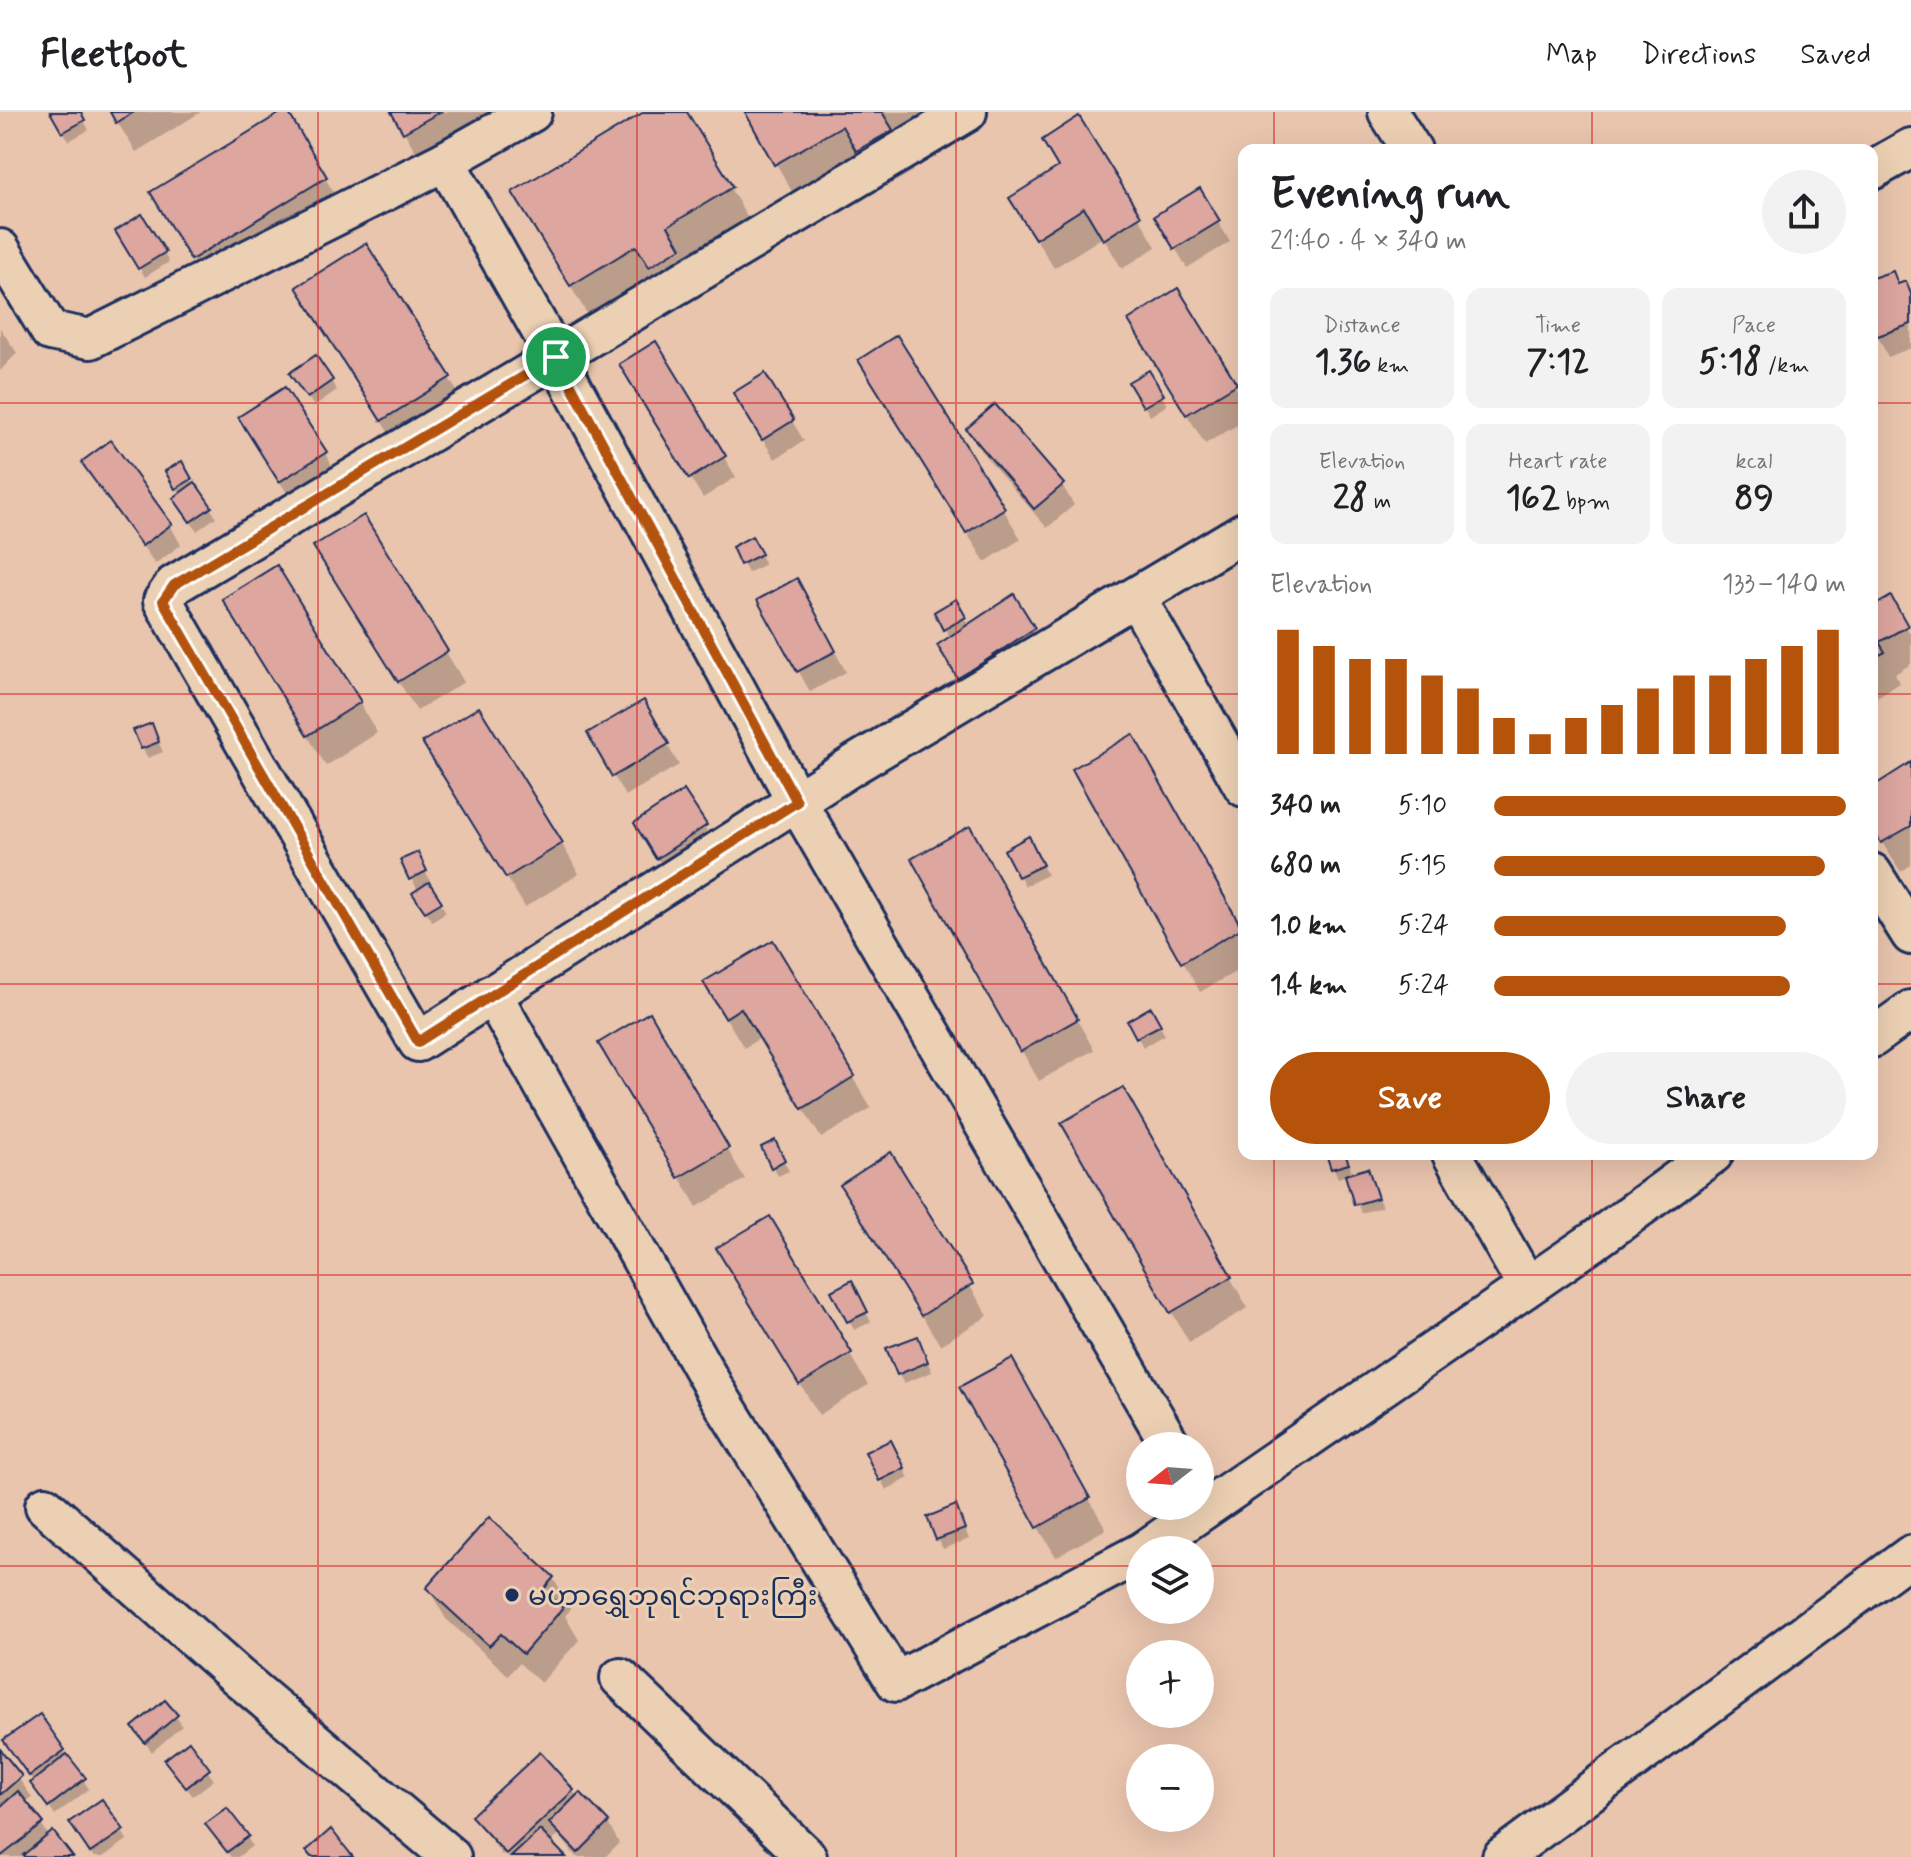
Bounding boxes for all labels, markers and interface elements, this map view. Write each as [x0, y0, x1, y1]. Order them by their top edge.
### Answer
text: Fleetfoot [40, 31, 187, 80]
text: Map [1546, 37, 1597, 74]
text: Directions [1641, 37, 1756, 74]
text: Saved [1800, 37, 1871, 74]
text: Evening run [1270, 166, 1510, 224]
button: share [1762, 170, 1846, 254]
text: 21:40 · 4 × 340 m [1270, 225, 1467, 259]
text: Distance [1323, 312, 1401, 340]
text: Time [1535, 312, 1581, 340]
text: Pace [1732, 312, 1776, 340]
pin [522, 323, 590, 391]
icon: arrive [534, 335, 578, 379]
text: 1.36 [1315, 340, 1371, 385]
text: 7:12 [1527, 340, 1589, 385]
text: 5:18 [1699, 340, 1762, 385]
text: km [1371, 352, 1409, 380]
text: /km [1762, 352, 1809, 380]
text: Elevation [1319, 448, 1405, 476]
text: Heart rate [1509, 448, 1607, 476]
text: kcal [1736, 448, 1772, 476]
text: 28 [1333, 476, 1368, 521]
text: 162 [1506, 476, 1560, 521]
text: 89 [1734, 476, 1774, 521]
text: m [1368, 488, 1391, 516]
text: bpm [1560, 488, 1610, 516]
text: Elevation [1270, 568, 1372, 602]
text: 133–140 m [1722, 568, 1846, 602]
text: 340 m [1270, 789, 1341, 823]
text: 5:10 [1398, 789, 1447, 823]
text: 680 m [1270, 849, 1341, 883]
text: 5:15 [1398, 849, 1446, 883]
text: 1.0 km [1270, 909, 1347, 943]
text: 5:24 [1398, 909, 1449, 943]
text: 1.4 km [1270, 969, 1347, 1003]
text: 5:24 [1398, 969, 1449, 1003]
button: Save [1270, 1052, 1550, 1144]
button: Share [1566, 1052, 1846, 1144]
north arrow [1126, 1432, 1214, 1520]
map controls [1126, 1432, 1214, 1832]
button: layers [1126, 1536, 1214, 1624]
place label: မဟာရွှေဘုရင်ဘုရားကြီး [528, 1577, 817, 1618]
marker: မဟာရွှေဘုရင်ဘုရားကြီး [503, 1586, 521, 1604]
button: + [1126, 1640, 1214, 1728]
button: − [1126, 1744, 1214, 1832]

